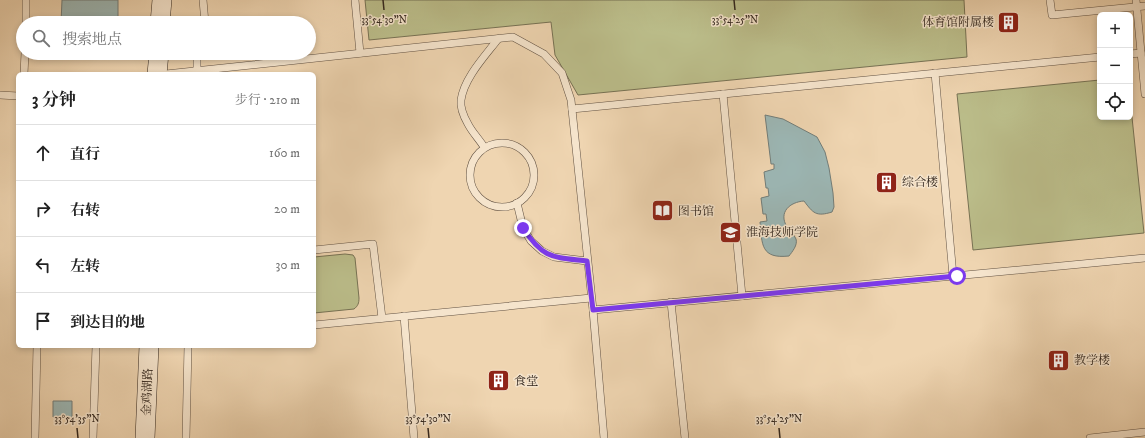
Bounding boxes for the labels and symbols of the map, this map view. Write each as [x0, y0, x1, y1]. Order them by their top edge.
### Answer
building icon: 体育馆附属楼 [996, 9, 1022, 35]
text: 33°54'30"N [361, 14, 407, 26]
text: 33°54'25"N [712, 14, 758, 26]
place label: 体育馆附属楼 [922, 15, 994, 30]
building icon: 综合楼 [873, 169, 899, 195]
place label: 综合楼 [902, 175, 938, 190]
library icon: 图书馆 [649, 198, 675, 224]
place label: 图书馆 [678, 204, 714, 219]
route end [514, 219, 532, 237]
school or university icon: 淮海技师学院 [717, 219, 743, 245]
place label: 淮海技师学院 [746, 225, 818, 240]
route start [948, 267, 966, 285]
building icon: 教学楼 [1046, 347, 1072, 373]
place label: 教学楼 [1074, 353, 1110, 368]
street label: 金鸡湖路 [139, 368, 156, 416]
building icon: 食堂 [485, 368, 511, 394]
place label: 食堂 [514, 374, 538, 389]
text: 33°54'35"N [54, 413, 100, 425]
text: 33°54'30"N [405, 413, 451, 425]
text: 33°54'25"N [756, 413, 802, 425]

